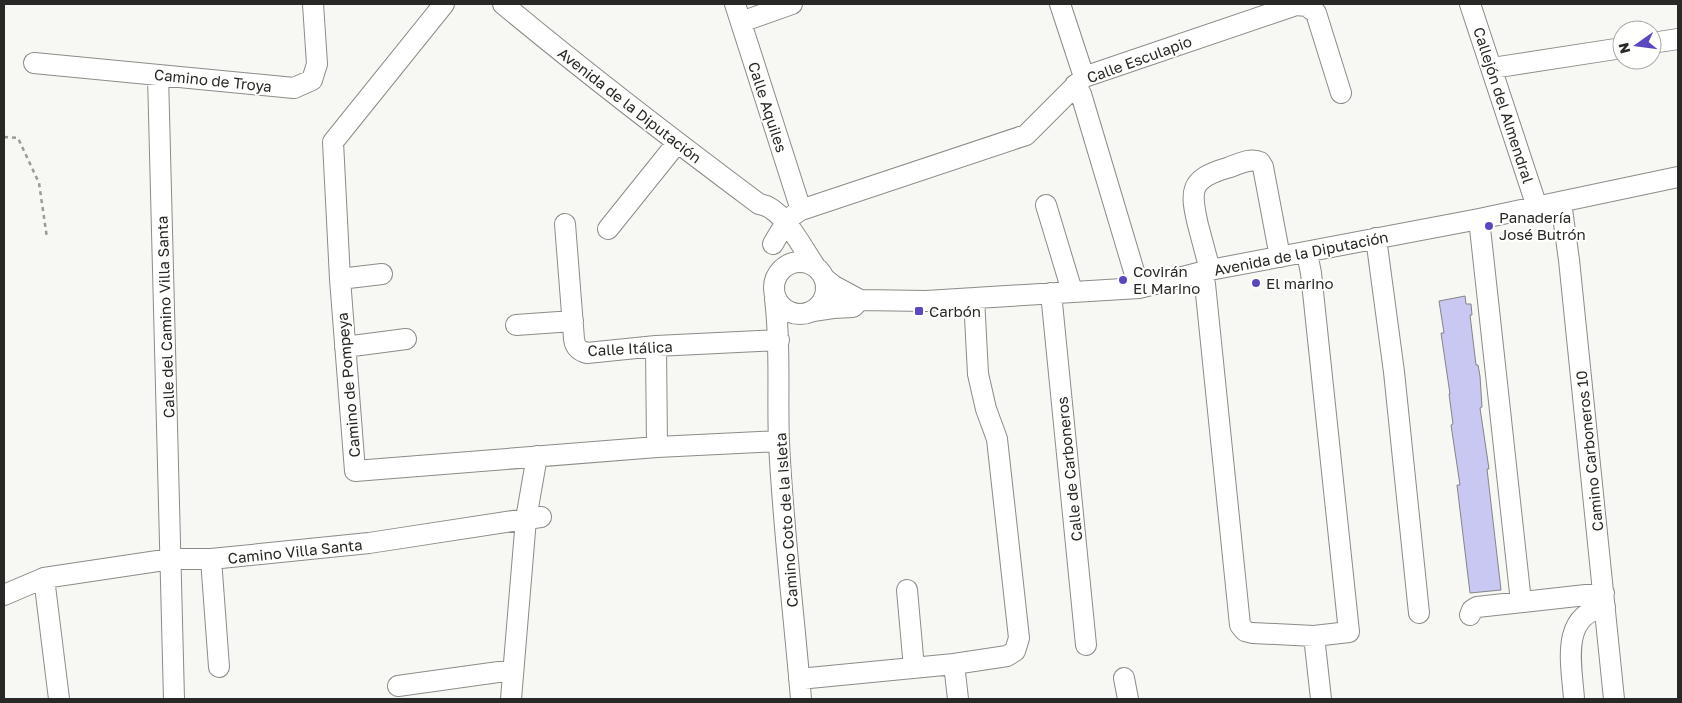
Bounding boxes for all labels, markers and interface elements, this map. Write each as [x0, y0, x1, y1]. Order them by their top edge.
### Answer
north arrow [1612, 20, 1662, 70]
street label: Callejón del Almendral [1470, 25, 1538, 186]
street label: Calle Esculapio [1084, 32, 1194, 86]
text: N [1614, 41, 1633, 55]
street label: Avenida de la Diputación [555, 43, 705, 167]
street label: Calle Aquiles [745, 59, 791, 155]
street label: Camino de Troya [153, 65, 273, 95]
place label: Panadería José Butrón [1499, 208, 1586, 243]
street label: Calle del Camino Villa Santa [152, 215, 178, 419]
marker: Panadería José Butrón [1483, 220, 1495, 232]
street label: Avenida de la Diputación [1212, 227, 1390, 279]
place label: Covirán El Marino [1133, 262, 1200, 297]
marker: Covirán El Marino [1117, 274, 1129, 286]
place label: El marino [1266, 274, 1334, 292]
marker: El marino [1250, 277, 1262, 289]
place label: Carbón [929, 302, 981, 320]
marker: Carbón [913, 305, 925, 317]
street label: Camino de Pompeya [333, 312, 363, 458]
street label: Calle Itálica [587, 337, 673, 359]
street label: Camino Carboneros 10 [1572, 370, 1606, 532]
street label: Calle de Carboneros [1052, 396, 1086, 542]
street label: Camino Coto de la Isleta [771, 432, 801, 608]
street label: Camino Villa Santa [227, 535, 363, 567]

